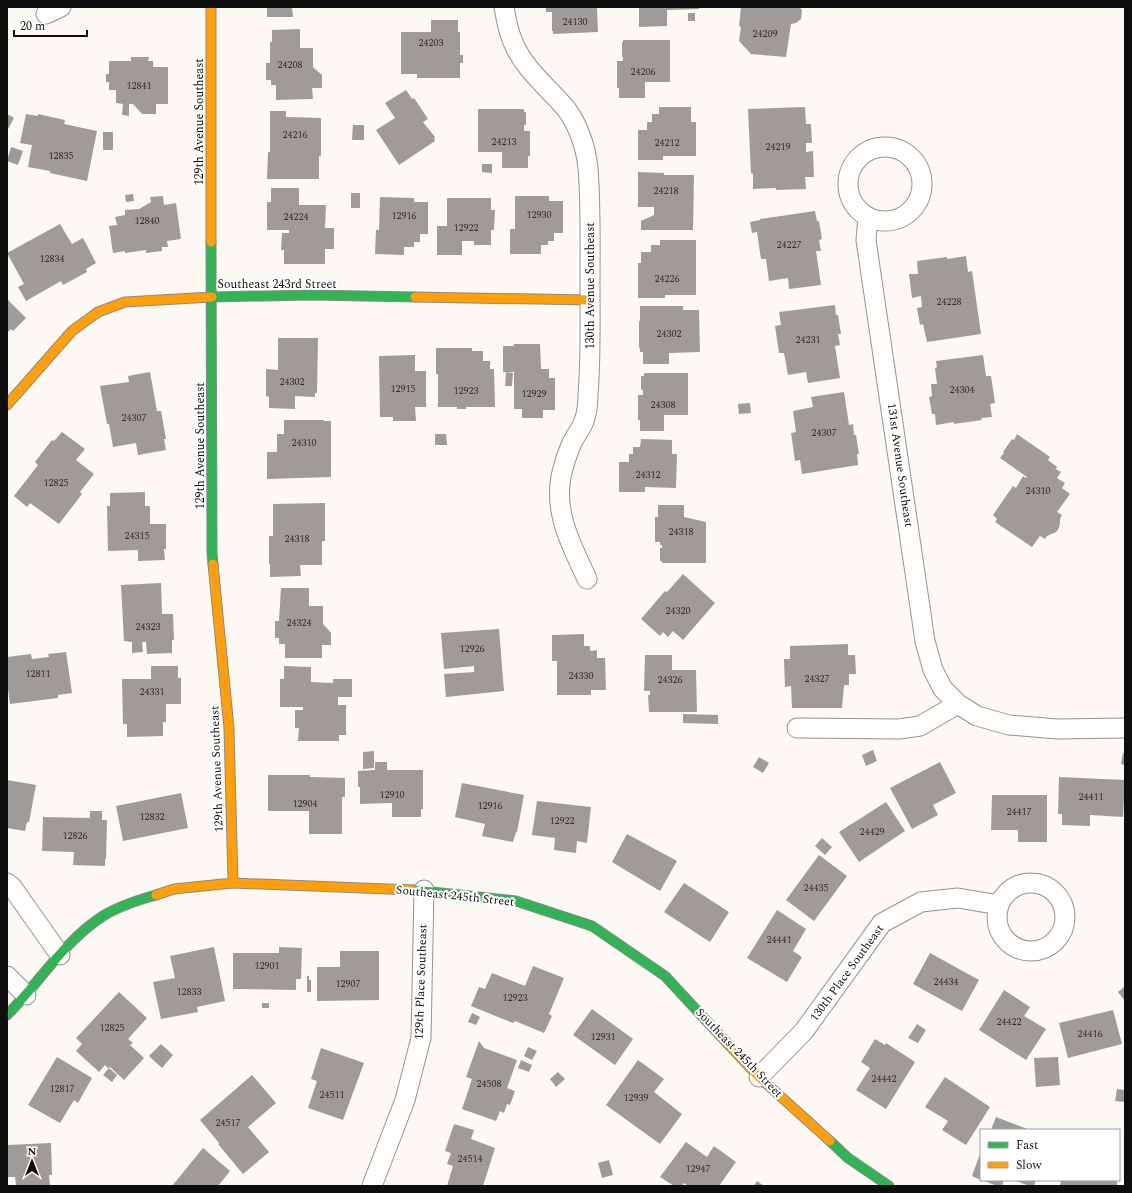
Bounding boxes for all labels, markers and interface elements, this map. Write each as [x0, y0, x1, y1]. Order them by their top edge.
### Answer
scale bar [14, 12, 87, 38]
house number: 24130 [563, 14, 588, 30]
text: 20 m [20, 17, 45, 36]
house number: 24209 [753, 26, 778, 42]
house number: 24203 [419, 35, 444, 51]
house number: 24208 [278, 57, 303, 73]
street label: 129th Avenue Southeast [190, 59, 209, 185]
house number: 24206 [631, 64, 656, 80]
house number: 12841 [127, 78, 152, 94]
house number: 24216 [283, 127, 308, 143]
house number: 24213 [492, 134, 517, 150]
house number: 24212 [655, 135, 680, 151]
house number: 24219 [766, 139, 791, 155]
house number: 12835 [49, 148, 74, 164]
house number: 24218 [654, 183, 679, 199]
house number: 12930 [527, 207, 552, 223]
house number: 12916 [392, 208, 417, 224]
house number: 24224 [284, 209, 309, 225]
house number: 12840 [135, 213, 160, 229]
house number: 12922 [454, 220, 479, 236]
street label: 130th Avenue Southeast [581, 223, 600, 349]
house number: 24227 [777, 237, 802, 253]
house number: 12834 [40, 251, 65, 267]
house number: 24226 [655, 271, 680, 287]
street label: Southeast 243rd Street [217, 275, 337, 294]
house number: 24228 [937, 294, 962, 310]
house number: 24302 [657, 326, 682, 342]
house number: 24231 [796, 332, 821, 348]
house number: 24302 [280, 374, 305, 390]
house number: 12915 [391, 381, 416, 397]
house number: 24304 [950, 382, 975, 398]
street label: 129th Avenue Southeast [191, 383, 210, 509]
house number: 12923 [454, 383, 479, 399]
house number: 12929 [522, 386, 547, 402]
house number: 24308 [651, 397, 676, 413]
street label: 131st Avenue Southeast [882, 402, 918, 528]
house number: 24307 [122, 410, 147, 426]
house number: 24307 [812, 425, 837, 441]
house number: 24310 [292, 435, 317, 451]
house number: 24312 [636, 467, 661, 483]
house number: 12825 [44, 475, 69, 491]
house number: 24310 [1026, 483, 1051, 499]
house number: 24318 [669, 524, 694, 540]
house number: 24315 [125, 528, 150, 544]
house number: 24318 [285, 531, 310, 547]
house number: 24320 [666, 603, 691, 619]
house number: 24324 [287, 615, 312, 631]
house number: 24323 [136, 619, 161, 635]
house number: 12926 [460, 641, 485, 657]
house number: 12811 [26, 666, 51, 682]
house number: 24330 [569, 668, 594, 684]
house number: 24327 [805, 671, 830, 687]
house number: 24326 [658, 672, 683, 688]
house number: 24331 [140, 684, 165, 700]
street label: 129th Avenue Southeast [205, 705, 229, 833]
house number: 12910 [380, 787, 405, 803]
house number: 24411 [1079, 789, 1104, 805]
house number: 12904 [293, 796, 318, 812]
house number: 12916 [478, 798, 503, 814]
house number: 24417 [1007, 804, 1032, 820]
house number: 12832 [140, 809, 165, 825]
house number: 12922 [550, 813, 575, 829]
house number: 24429 [860, 824, 885, 840]
house number: 12826 [63, 828, 88, 844]
street label: Southeast 245th Street [395, 880, 515, 912]
house number: 24435 [804, 880, 829, 896]
street label: 130th Place Southeast [805, 921, 889, 1025]
street label: 129th Place Southeast [409, 924, 433, 1040]
house number: 24441 [767, 932, 792, 948]
house number: 12901 [255, 958, 280, 974]
house number: 24434 [934, 974, 959, 990]
house number: 12907 [336, 976, 361, 992]
house number: 12833 [177, 984, 202, 1000]
house number: 12923 [503, 990, 528, 1006]
street label: Southeast 245th Street [691, 1004, 787, 1102]
house number: 24422 [997, 1014, 1022, 1030]
house number: 12825 [100, 1020, 125, 1036]
house number: 24416 [1078, 1026, 1103, 1042]
house number: 12931 [591, 1029, 616, 1045]
house number: 24442 [872, 1071, 897, 1087]
house number: 24508 [477, 1076, 502, 1092]
house number: 12817 [50, 1081, 75, 1097]
house number: 24511 [320, 1087, 345, 1103]
house number: 12939 [624, 1090, 649, 1106]
house number: 24517 [216, 1115, 241, 1131]
legend [980, 1129, 1120, 1181]
text: Fast [1016, 1136, 1038, 1155]
north arrow [12, 1141, 52, 1181]
text: N [28, 1143, 37, 1160]
house number: 24514 [458, 1151, 483, 1167]
text: Slow [1016, 1156, 1042, 1175]
house number: 12947 [686, 1161, 711, 1177]

